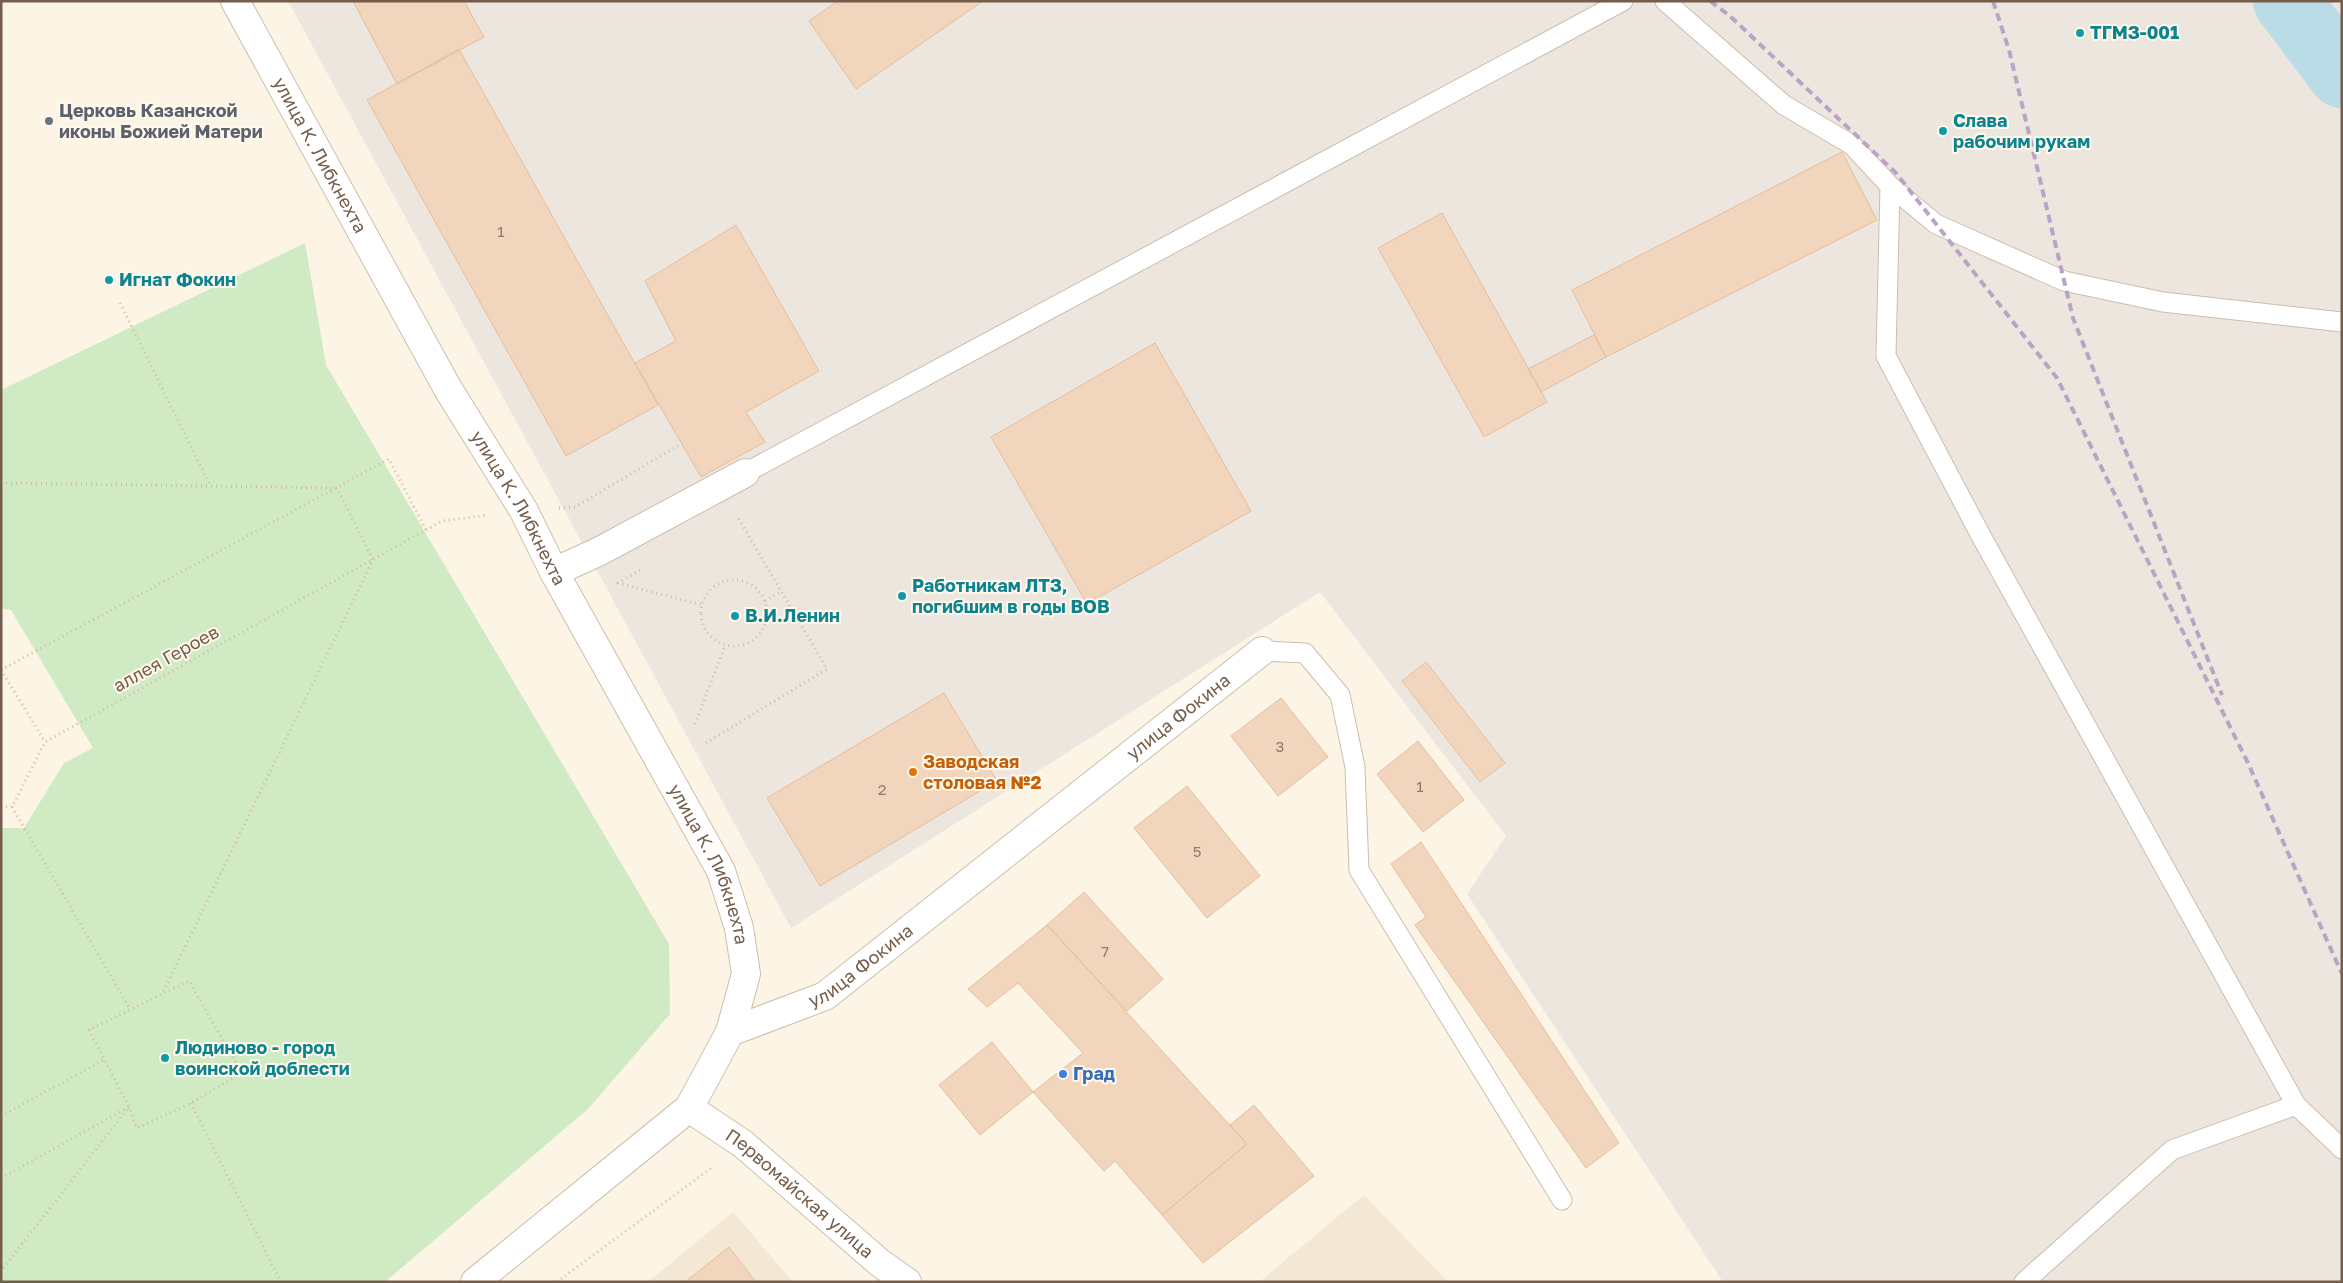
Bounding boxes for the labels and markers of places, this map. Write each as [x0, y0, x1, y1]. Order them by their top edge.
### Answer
place label: ТГМЗ-001 [2090, 21, 2179, 43]
marker: ТГМЗ-001 [2074, 27, 2086, 39]
place label: Церковь Казанской иконы Божией Матери [59, 99, 263, 142]
place label: Слава рабочим рукам [1953, 109, 2090, 152]
marker: Церковь Казанской иконы Божией Матери [43, 115, 55, 127]
marker: Слава рабочим рукам [1937, 125, 1949, 137]
place label: Игнат Фокин [119, 268, 236, 290]
marker: Игнат Фокин [103, 274, 115, 286]
place label: Работникам ЛТЗ, погибшим в годы ВОВ [912, 574, 1110, 617]
marker: Работникам ЛТЗ, погибшим в годы ВОВ [896, 590, 908, 602]
place label: В.И.Ленин [745, 604, 840, 626]
marker: В.И.Ленин [729, 610, 741, 622]
place label: Заводская столовая №2 [923, 750, 1042, 793]
marker: Заводская столовая №2 [907, 766, 919, 778]
place label: Людиново - город воинской доблести [175, 1036, 350, 1079]
marker: Людиново - город воинской доблести [159, 1052, 171, 1064]
place label: Град [1073, 1062, 1115, 1084]
marker: Град [1057, 1068, 1069, 1080]

